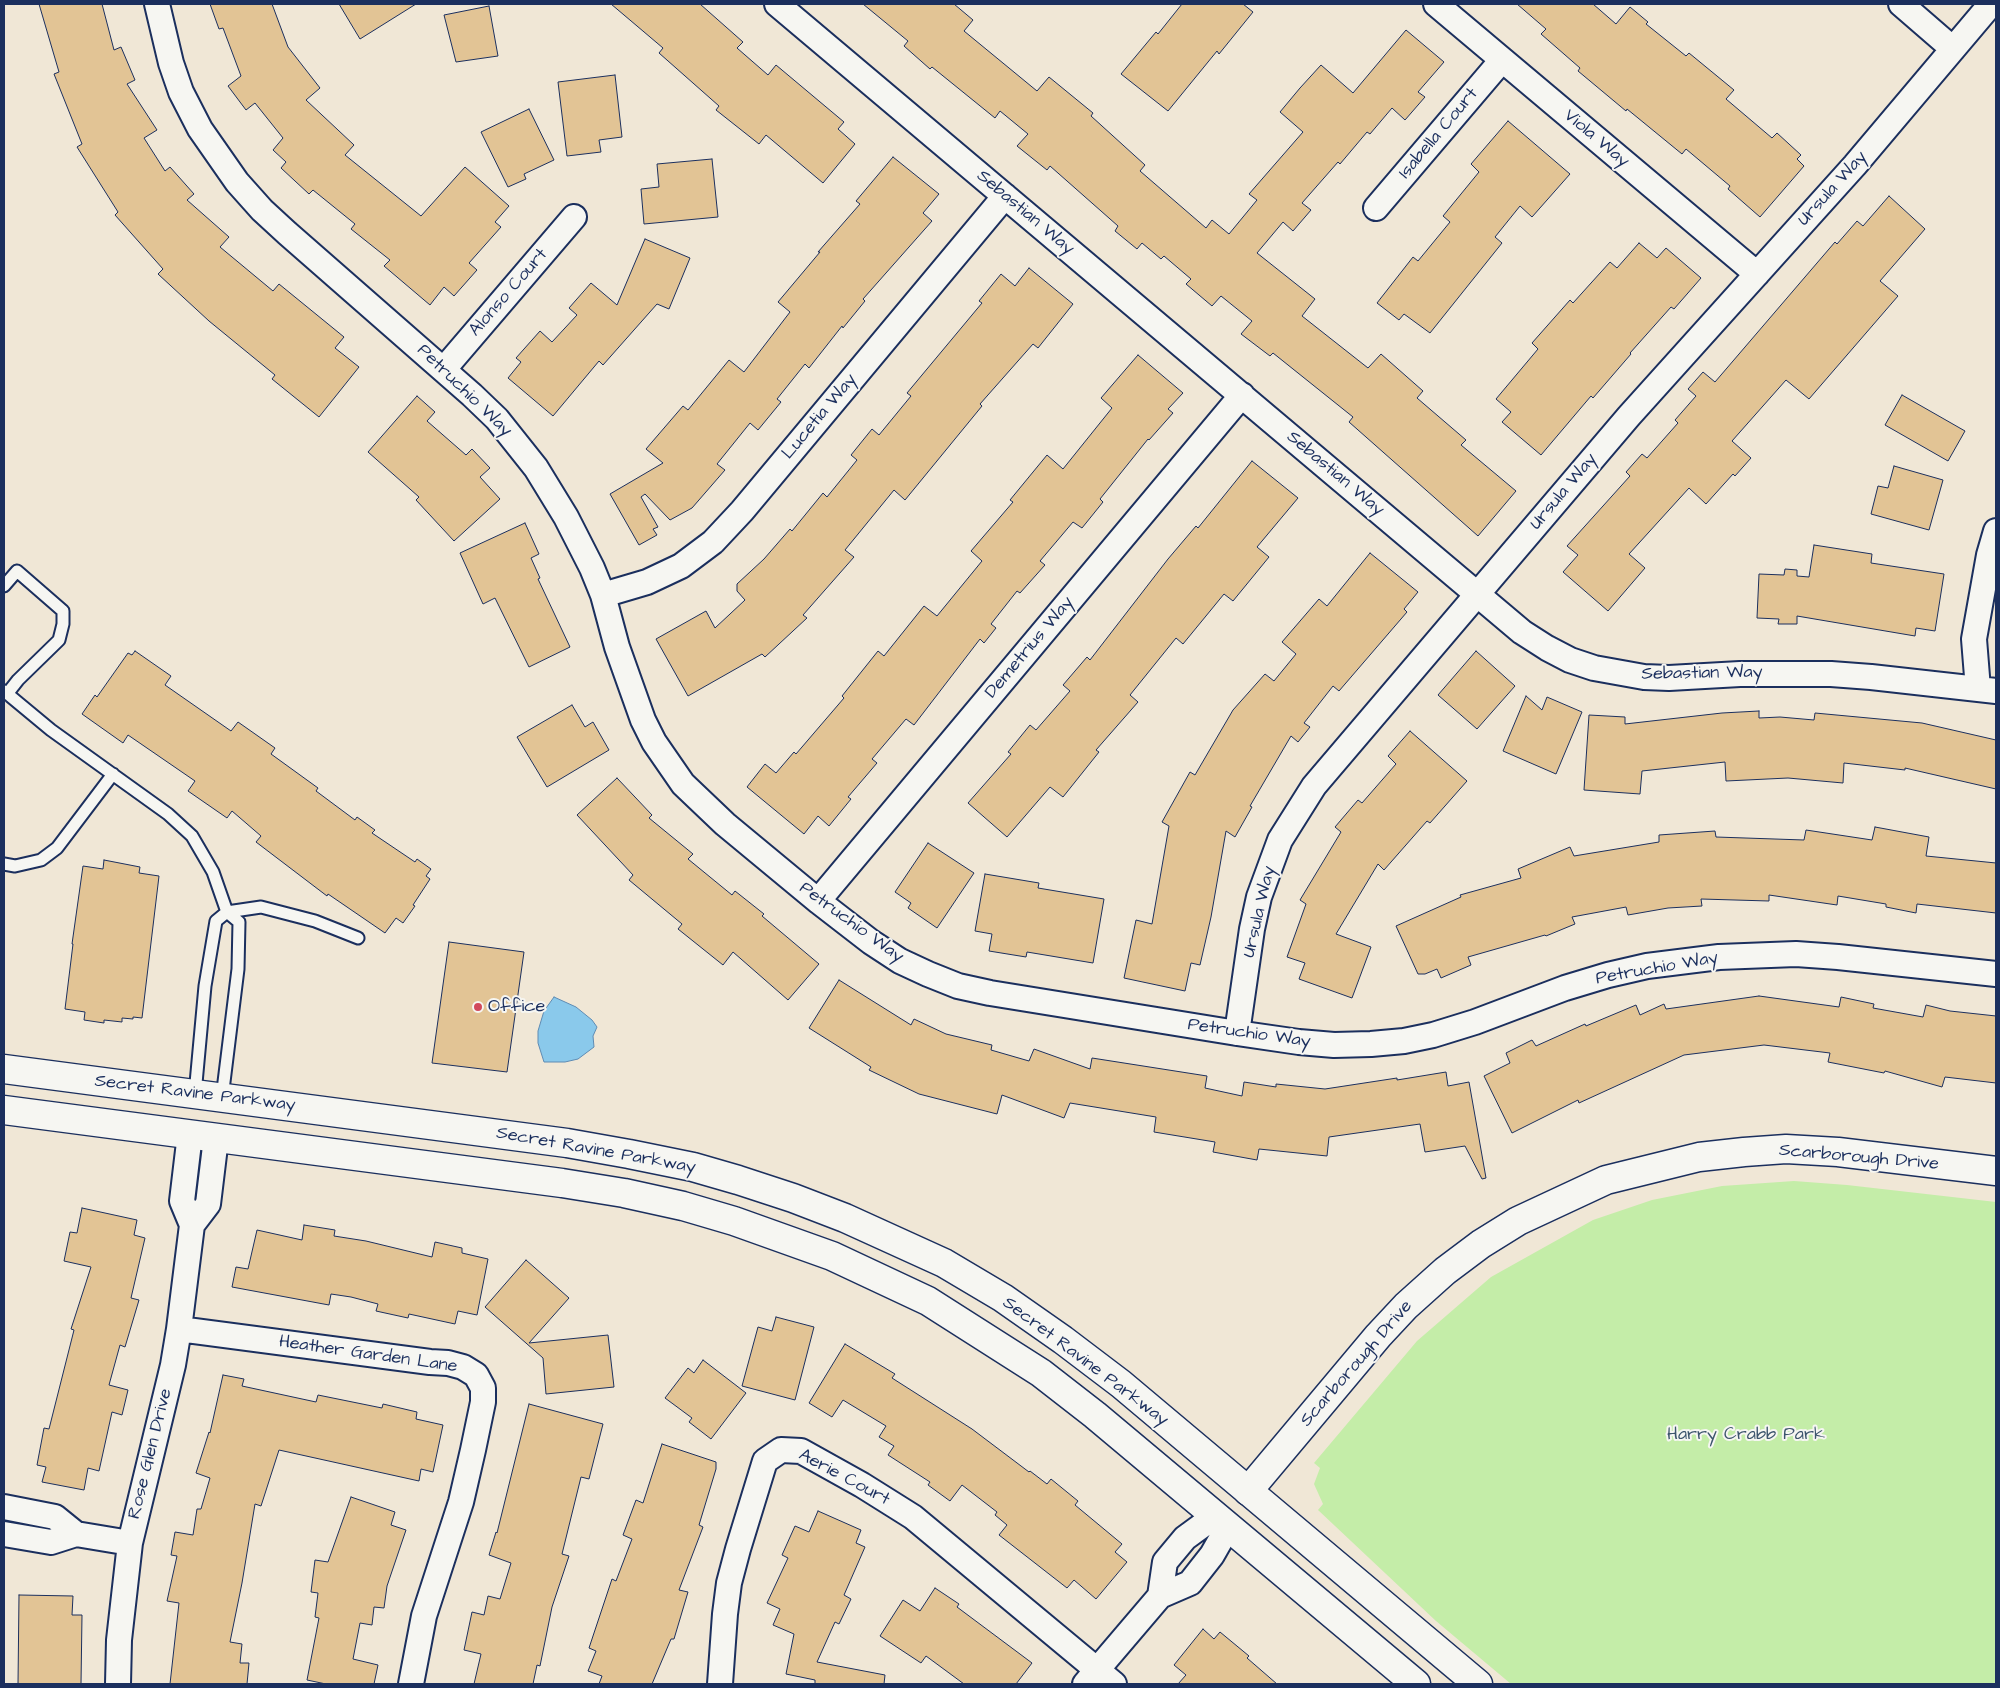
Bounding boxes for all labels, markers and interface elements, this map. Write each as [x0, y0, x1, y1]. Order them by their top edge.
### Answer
street label: Isabella Court [1395, 84, 1483, 184]
street label: Viola Way [1559, 105, 1633, 173]
street label: Ursula Way [1794, 147, 1872, 231]
street label: Sebastian Way [972, 166, 1078, 260]
street label: Alonso Court [465, 245, 553, 341]
street label: Petruchio Way [412, 340, 516, 442]
street label: Lucetia Way [778, 370, 862, 464]
street label: Sebastian Way [1282, 427, 1388, 521]
street label: Ursula Way [1526, 449, 1602, 535]
street label: Demetrius Way [981, 593, 1079, 703]
street label: Sebastian Way [1641, 662, 1763, 686]
street label: Ursula Way [1239, 864, 1281, 960]
street label: Petruchio Way [795, 878, 907, 968]
street label: Petruchio Way [1594, 948, 1720, 990]
place label: Office [488, 996, 545, 1018]
marker: Office [472, 1001, 484, 1013]
street label: Petruchio Way [1186, 1015, 1312, 1053]
street label: Secret Ravine Parkway [93, 1071, 297, 1117]
street label: Secret Ravine Parkway [495, 1123, 697, 1179]
street label: Scarborough Drive [1778, 1140, 1940, 1176]
street label: Secret Ravine Parkway [998, 1293, 1172, 1431]
street label: Scarborough Drive [1296, 1296, 1418, 1432]
street label: Heather Garden Lane [277, 1332, 459, 1378]
street label: Rose Glen Drive [124, 1387, 178, 1521]
park label: Harry Crabb Park [1667, 1424, 1825, 1446]
street label: Aerie Court [795, 1445, 893, 1511]

